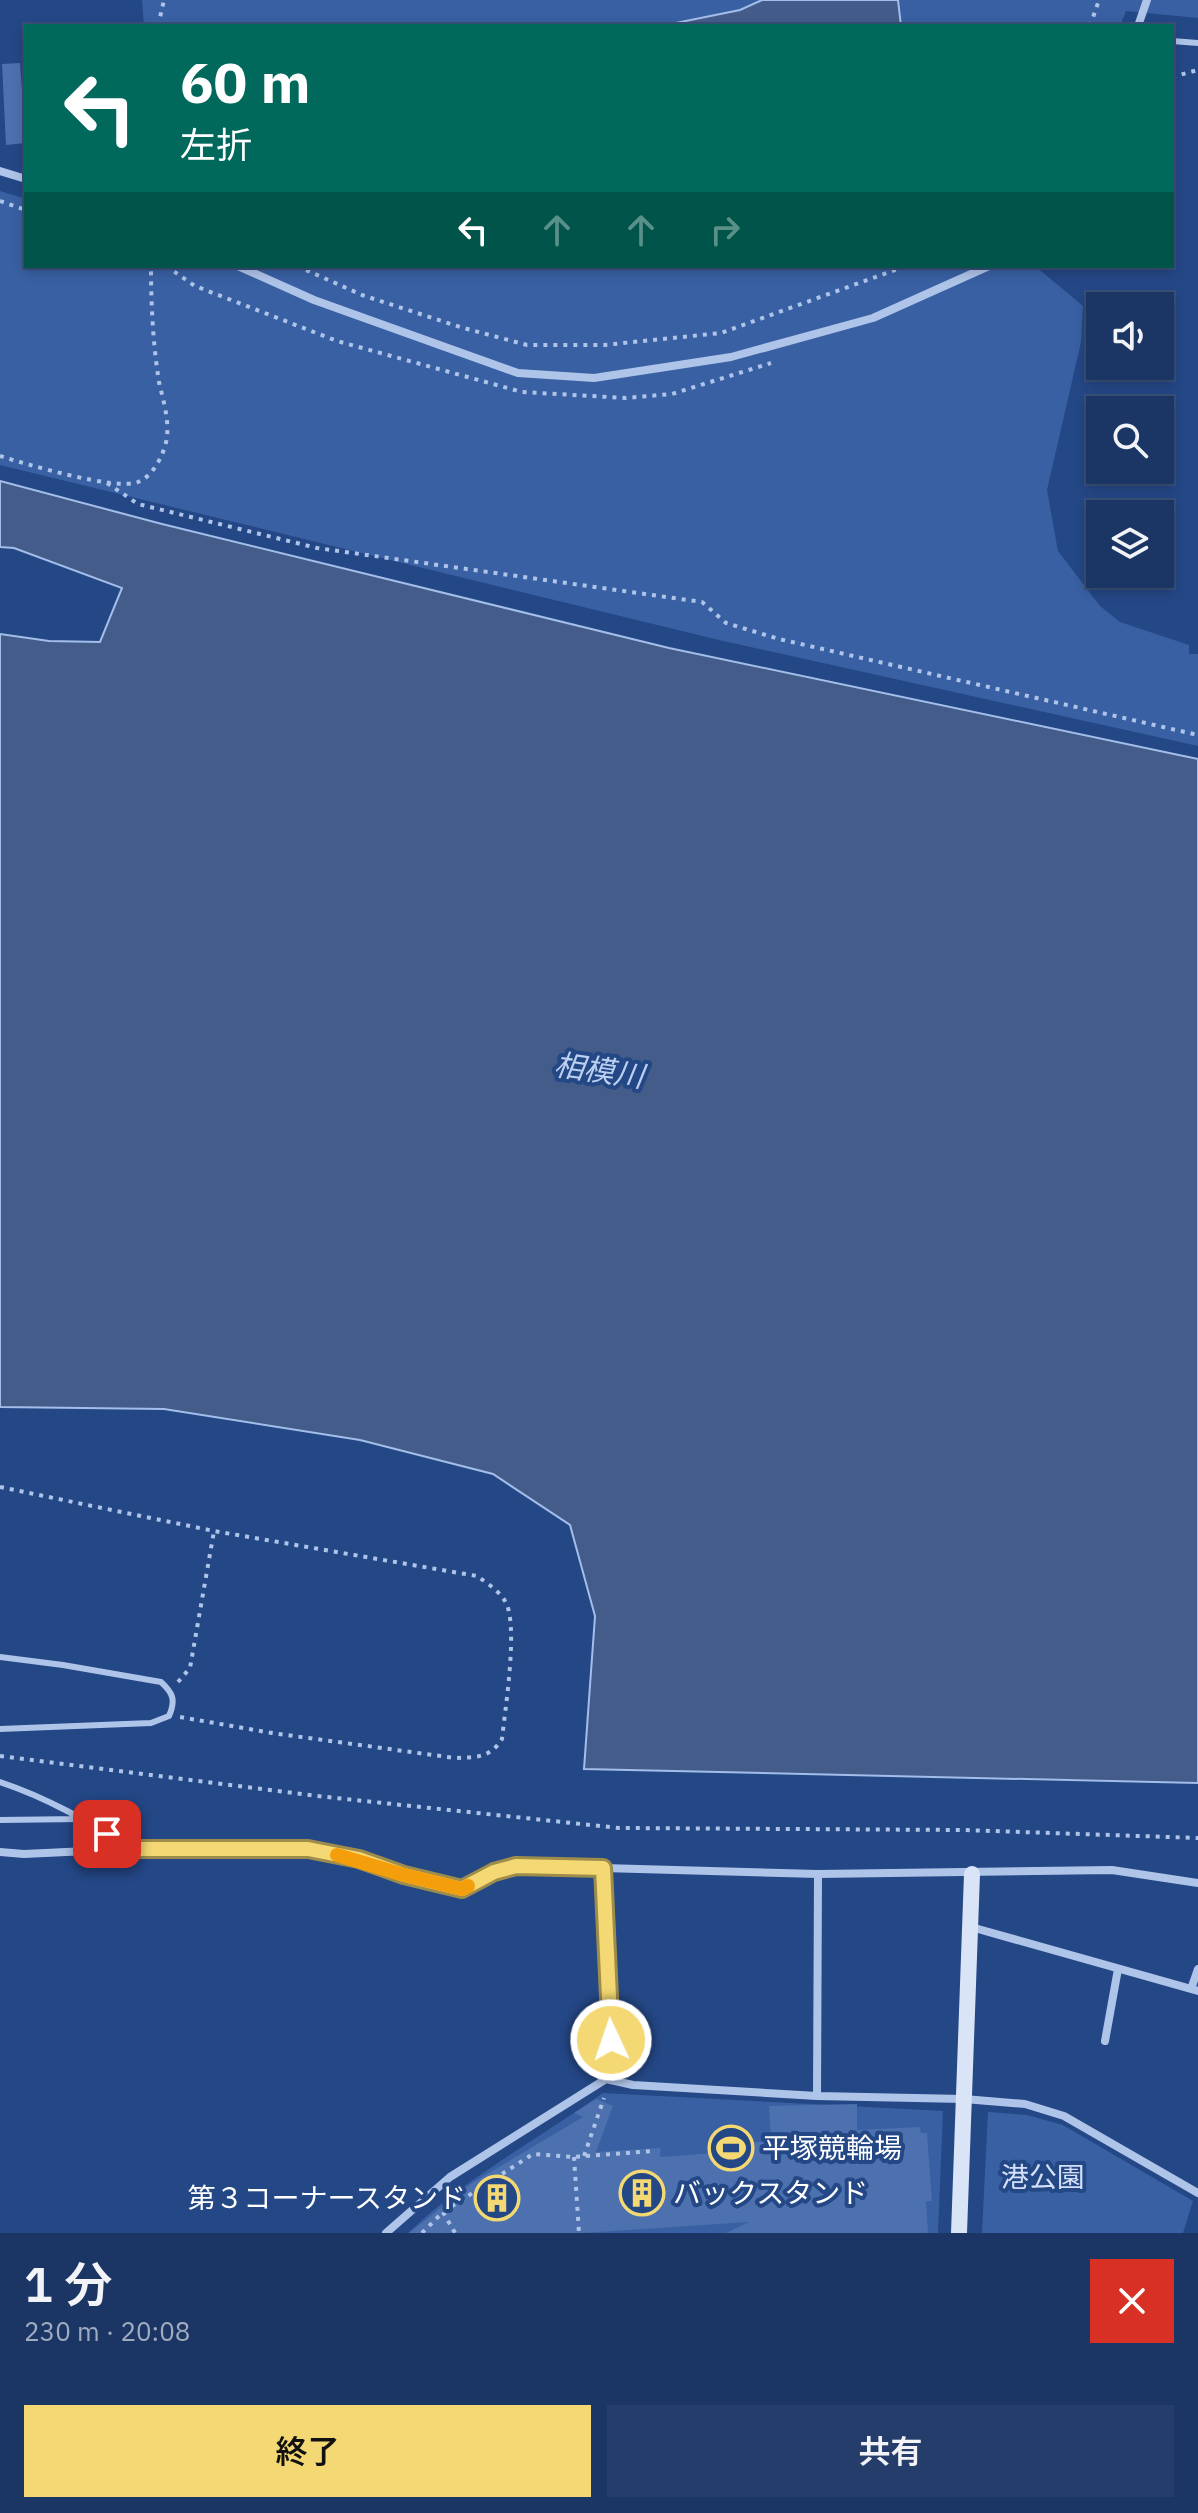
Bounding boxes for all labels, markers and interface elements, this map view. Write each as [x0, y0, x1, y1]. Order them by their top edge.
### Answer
text: 60 m [180, 46, 310, 118]
icon: left [48, 56, 152, 160]
text: 左折 [180, 121, 252, 168]
icon: left [451, 208, 495, 252]
icon: ahead [535, 208, 579, 252]
icon: ahead [619, 208, 663, 252]
icon: right [703, 208, 747, 252]
map controls [1086, 292, 1174, 588]
button: sound [1086, 292, 1174, 380]
button: search [1086, 396, 1174, 484]
button: layers [1086, 500, 1174, 588]
water label: 相模川 [552, 1044, 649, 1096]
pin [73, 1800, 141, 1868]
icon: arrive [85, 1812, 129, 1856]
position arrow [569, 1998, 653, 2082]
sports icon: 平塚競輪場 [707, 2124, 755, 2172]
place label: 平塚競輪場 [762, 2129, 902, 2166]
park label: 港公園 [1001, 2158, 1085, 2195]
building icon: バックスタンド [618, 2169, 666, 2217]
building icon: 第３コーナースタンド [473, 2174, 521, 2222]
place label: バックスタンド [673, 2174, 868, 2211]
place label: 第３コーナースタンド [187, 2179, 466, 2216]
text: 1 分 [24, 2253, 112, 2315]
button: close [1090, 2259, 1174, 2343]
text: 230 m · 20:08 [24, 2314, 190, 2348]
button: 終了 [24, 2405, 591, 2497]
button: 共有 [607, 2405, 1174, 2497]

